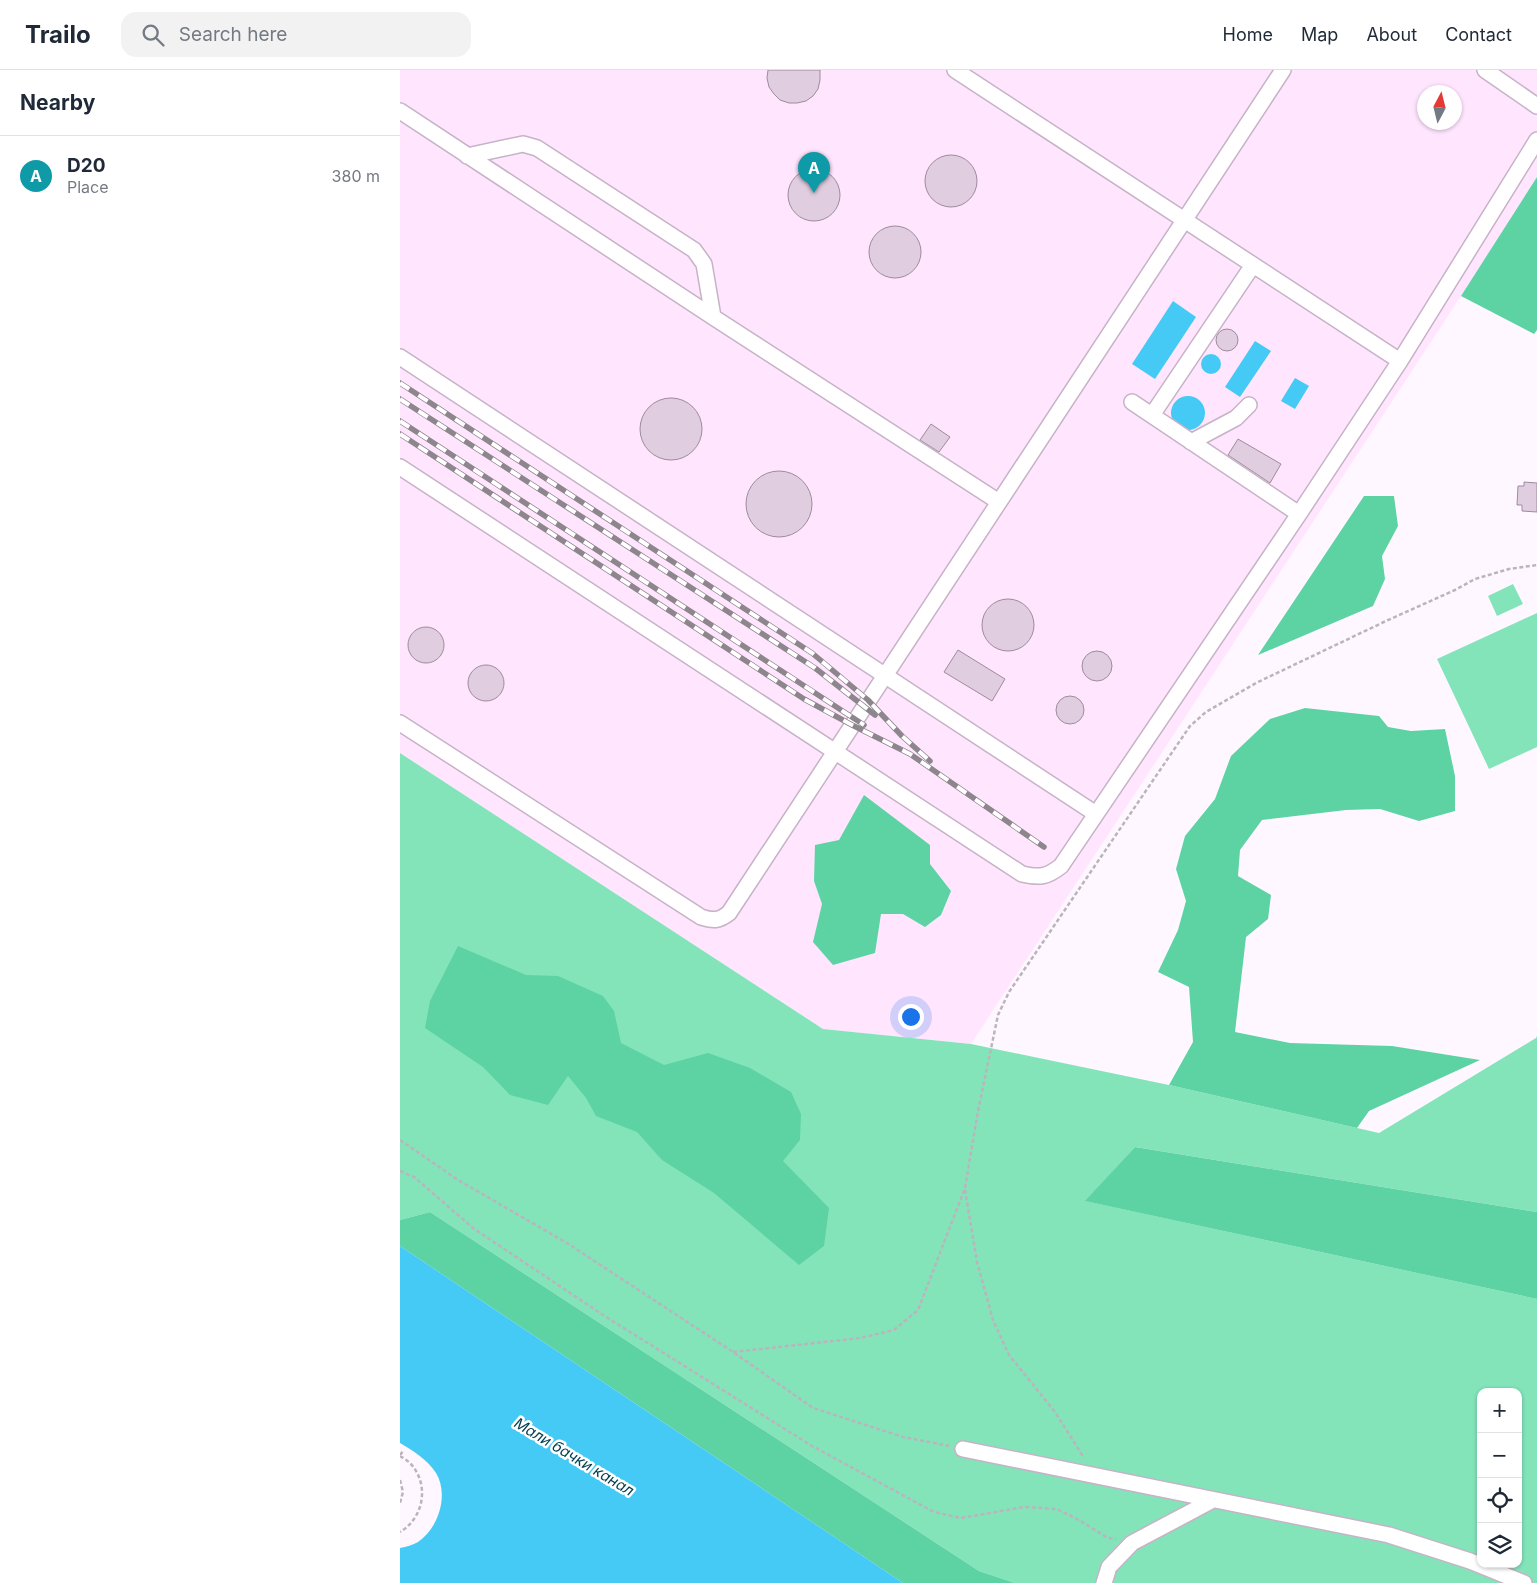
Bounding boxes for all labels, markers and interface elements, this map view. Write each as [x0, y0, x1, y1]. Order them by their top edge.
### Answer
search box [121, 12, 471, 57]
text: Trailo [25, 20, 91, 49]
icon: search [139, 21, 167, 49]
text: Search here [179, 23, 287, 46]
text: Home [1223, 24, 1273, 45]
text: Map [1301, 24, 1338, 45]
text: About [1366, 24, 1417, 45]
text: Contact [1445, 24, 1512, 45]
north arrow [1417, 85, 1462, 130]
text: Nearby [20, 90, 95, 115]
pin: A [798, 152, 830, 193]
text: D20 [67, 154, 106, 177]
text: A [30, 166, 42, 186]
text: 380 m [332, 166, 380, 186]
text: Place [67, 177, 109, 197]
your location [898, 1004, 924, 1030]
map controls [1477, 1388, 1522, 1568]
button: + [1477, 1388, 1522, 1433]
water label: Мали бачки канал [511, 1413, 638, 1500]
button: − [1477, 1433, 1522, 1478]
button: locate [1477, 1478, 1522, 1523]
button: layers [1477, 1523, 1522, 1568]

